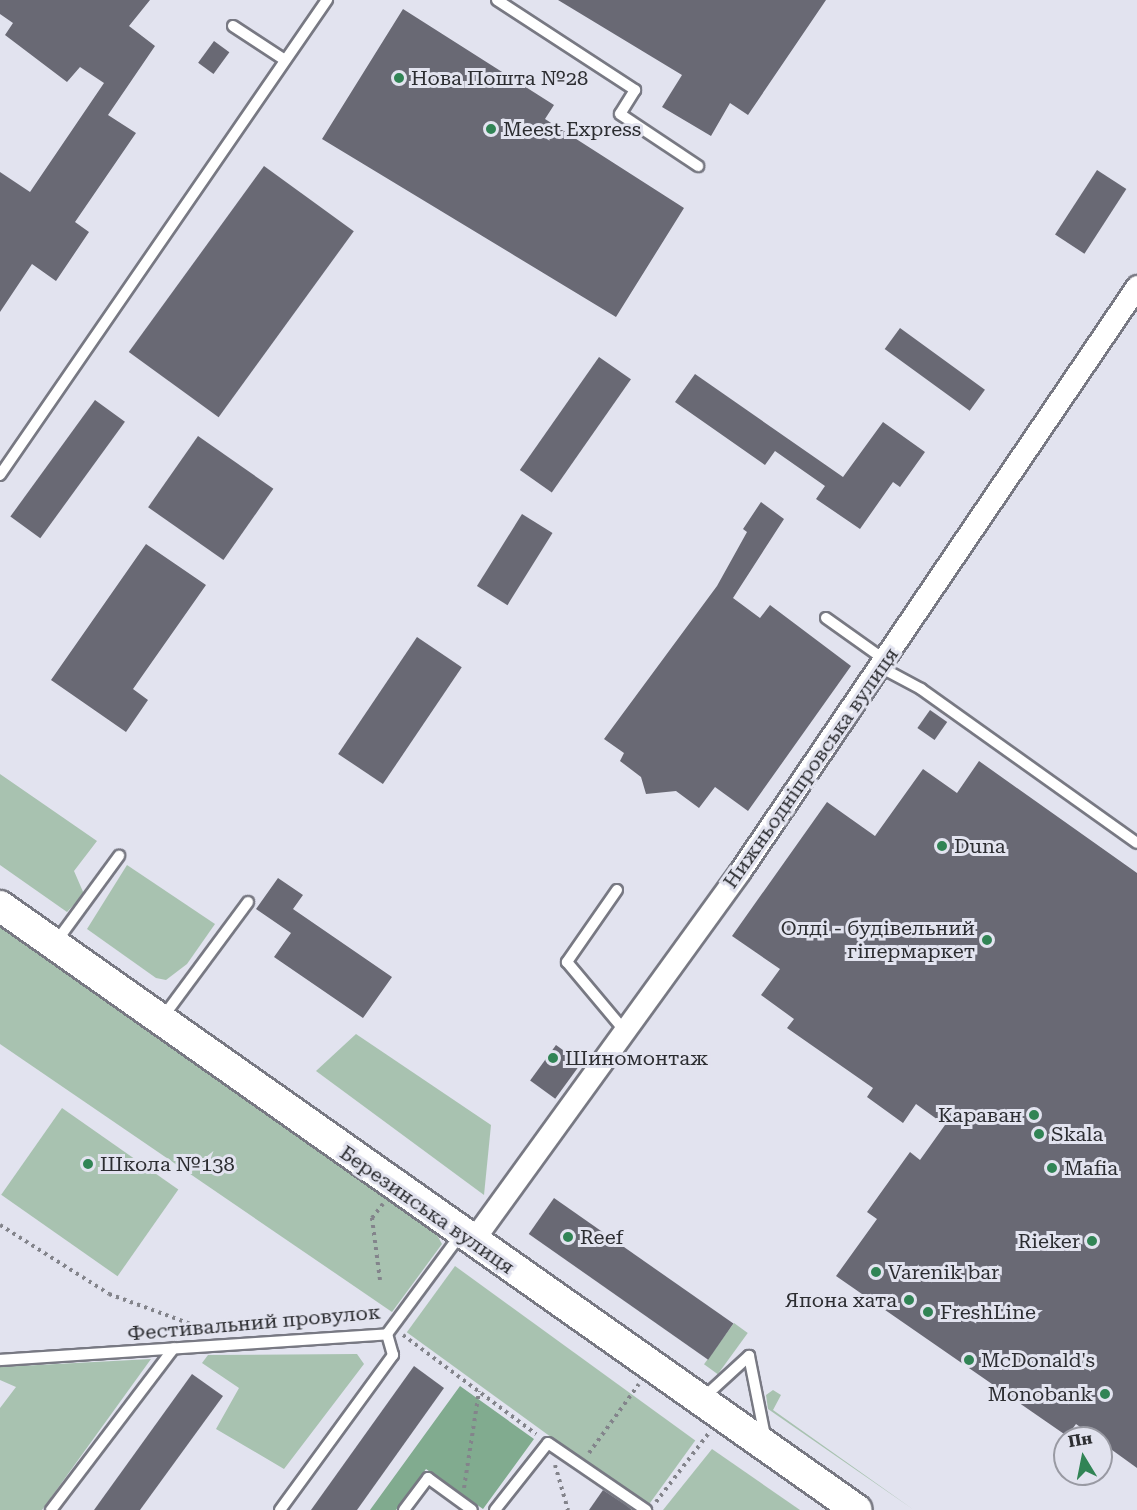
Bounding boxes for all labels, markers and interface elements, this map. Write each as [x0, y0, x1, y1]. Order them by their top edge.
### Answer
place label: Нова Пошта №28 [411, 66, 588, 90]
marker: Нова Пошта №28 [392, 71, 406, 85]
place label: Meest Express [503, 117, 641, 141]
marker: Meest Express [484, 122, 498, 136]
street label: Нижньодніпровська вулиця [718, 643, 904, 893]
place label: Duna [954, 834, 1006, 858]
marker: Duna [935, 839, 949, 853]
place label: Олді - будівельний гіпермаркет [781, 916, 975, 963]
marker: Олді - будівельний гіпермаркет [980, 933, 994, 947]
place label: Шиномонтаж [565, 1046, 708, 1070]
marker: Шиномонтаж [546, 1051, 560, 1065]
place label: Караван [938, 1103, 1022, 1127]
marker: Караван [1027, 1108, 1041, 1122]
place label: Skala [1051, 1122, 1103, 1146]
marker: Skala [1032, 1127, 1046, 1141]
street label: Березинська вулиця [335, 1141, 519, 1279]
place label: Школа №138 [100, 1152, 235, 1176]
place label: Mafia [1064, 1156, 1118, 1180]
marker: Школа №138 [81, 1157, 95, 1171]
marker: Mafia [1045, 1161, 1059, 1175]
place label: Reef [580, 1225, 623, 1249]
place label: Rieker [1018, 1229, 1080, 1253]
marker: Reef [561, 1230, 575, 1244]
marker: Rieker [1085, 1234, 1099, 1248]
place label: Varenik bar [888, 1260, 999, 1284]
marker: Varenik bar [869, 1265, 883, 1279]
place label: Япона хата [785, 1288, 897, 1312]
marker: Япона хата [902, 1293, 916, 1307]
street label: Фестивальний провулок [127, 1300, 381, 1346]
place label: FreshLine [940, 1300, 1036, 1324]
marker: FreshLine [921, 1305, 935, 1319]
place label: McDonald's [981, 1348, 1095, 1372]
marker: McDonald's [962, 1353, 976, 1367]
place label: Monobank [988, 1382, 1093, 1406]
marker: Monobank [1098, 1387, 1112, 1401]
north arrow [1053, 1426, 1113, 1486]
text: Пн [1067, 1428, 1094, 1451]

